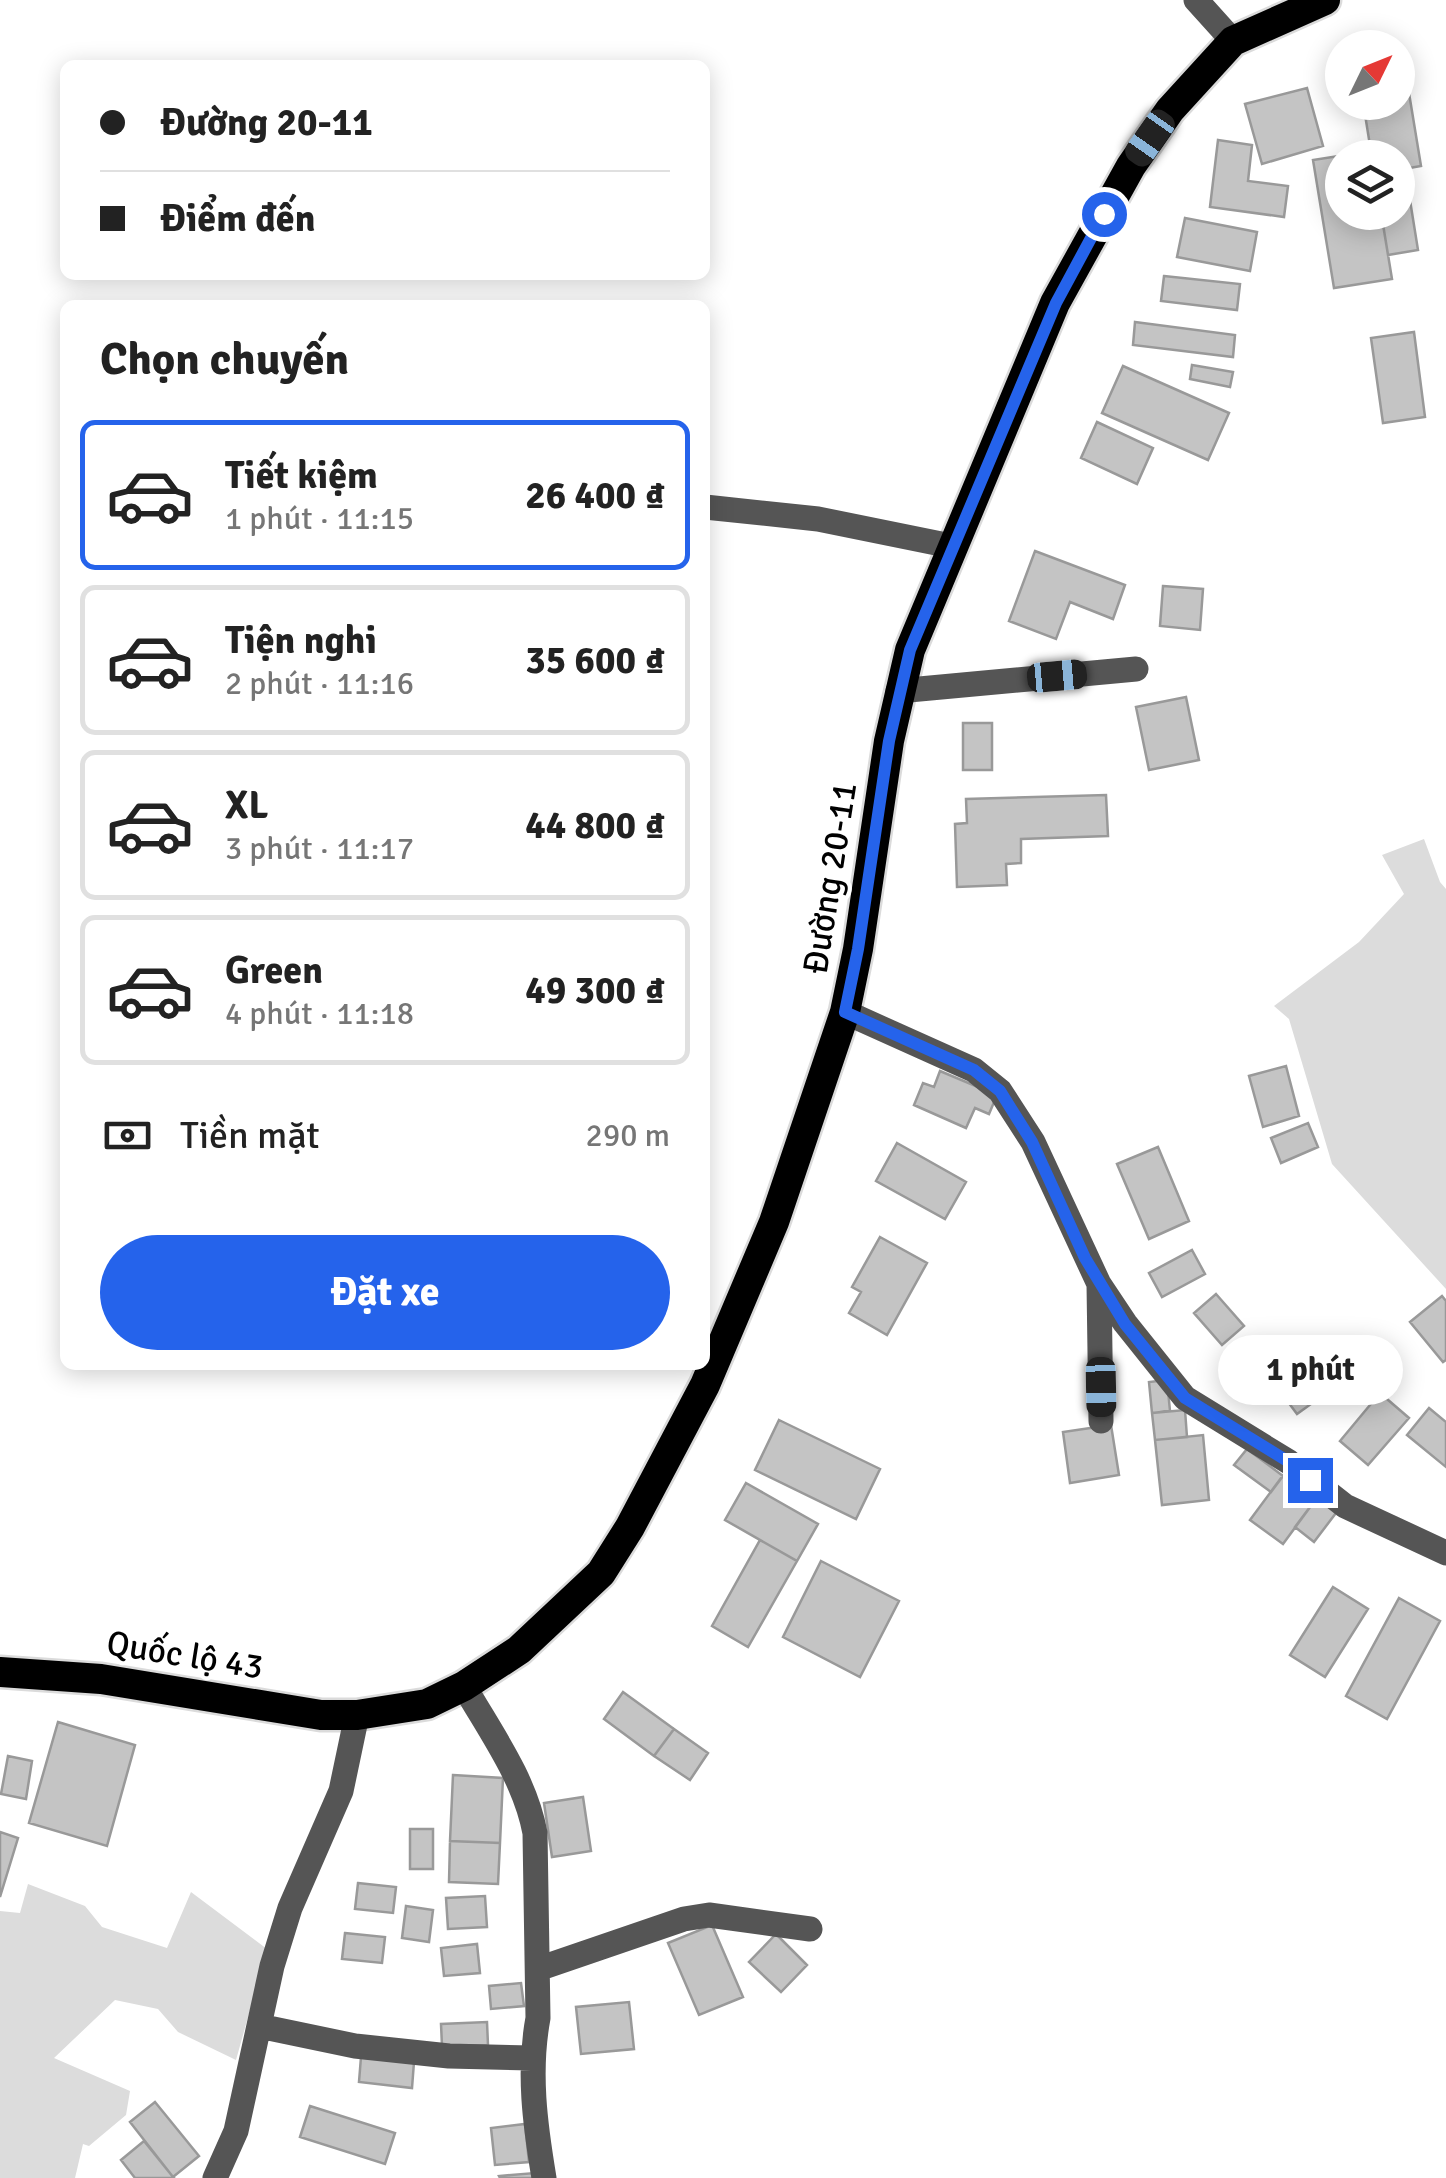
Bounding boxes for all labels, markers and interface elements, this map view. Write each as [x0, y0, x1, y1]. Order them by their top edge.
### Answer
north arrow [1325, 30, 1415, 120]
map controls [1325, 30, 1415, 230]
text: Đường 20-11 [160, 99, 373, 146]
car [1121, 105, 1179, 171]
button: layers [1325, 140, 1415, 230]
route start [1082, 192, 1127, 237]
text: Điểm đến [160, 195, 315, 242]
text: Chọn chuyến [100, 332, 349, 387]
icon: car [105, 450, 195, 540]
text: Tiết kiệm [225, 452, 378, 499]
text: 26 400 ₫ [525, 472, 665, 519]
text: 1 phút · 11:15 [225, 499, 414, 538]
icon: car [105, 615, 195, 705]
text: Tiện nghi [225, 617, 377, 664]
text: 35 600 ₫ [525, 637, 665, 684]
car [1026, 658, 1088, 694]
text: 2 phút · 11:16 [225, 664, 414, 703]
street label: Đường 20-11 [794, 779, 866, 977]
icon: car [105, 780, 195, 870]
text: XL [225, 782, 268, 829]
text: 44 800 ₫ [525, 802, 665, 849]
text: 3 phút · 11:17 [225, 829, 414, 868]
icon: car [105, 945, 195, 1035]
text: Green [225, 947, 323, 994]
text: 49 300 ₫ [525, 967, 665, 1014]
text: 4 phút · 11:18 [225, 994, 414, 1033]
icon: cash [100, 1108, 155, 1163]
text: Tiền mặt [180, 1112, 320, 1159]
text: 290 m [586, 1116, 670, 1155]
button: Đặt xe [100, 1235, 670, 1350]
callout: 1 phút [1218, 1335, 1402, 1405]
text: 1 phút [1266, 1350, 1355, 1389]
car [1085, 1357, 1117, 1417]
route end [1288, 1458, 1333, 1503]
street label: Quốc lộ 43 [104, 1621, 266, 1689]

